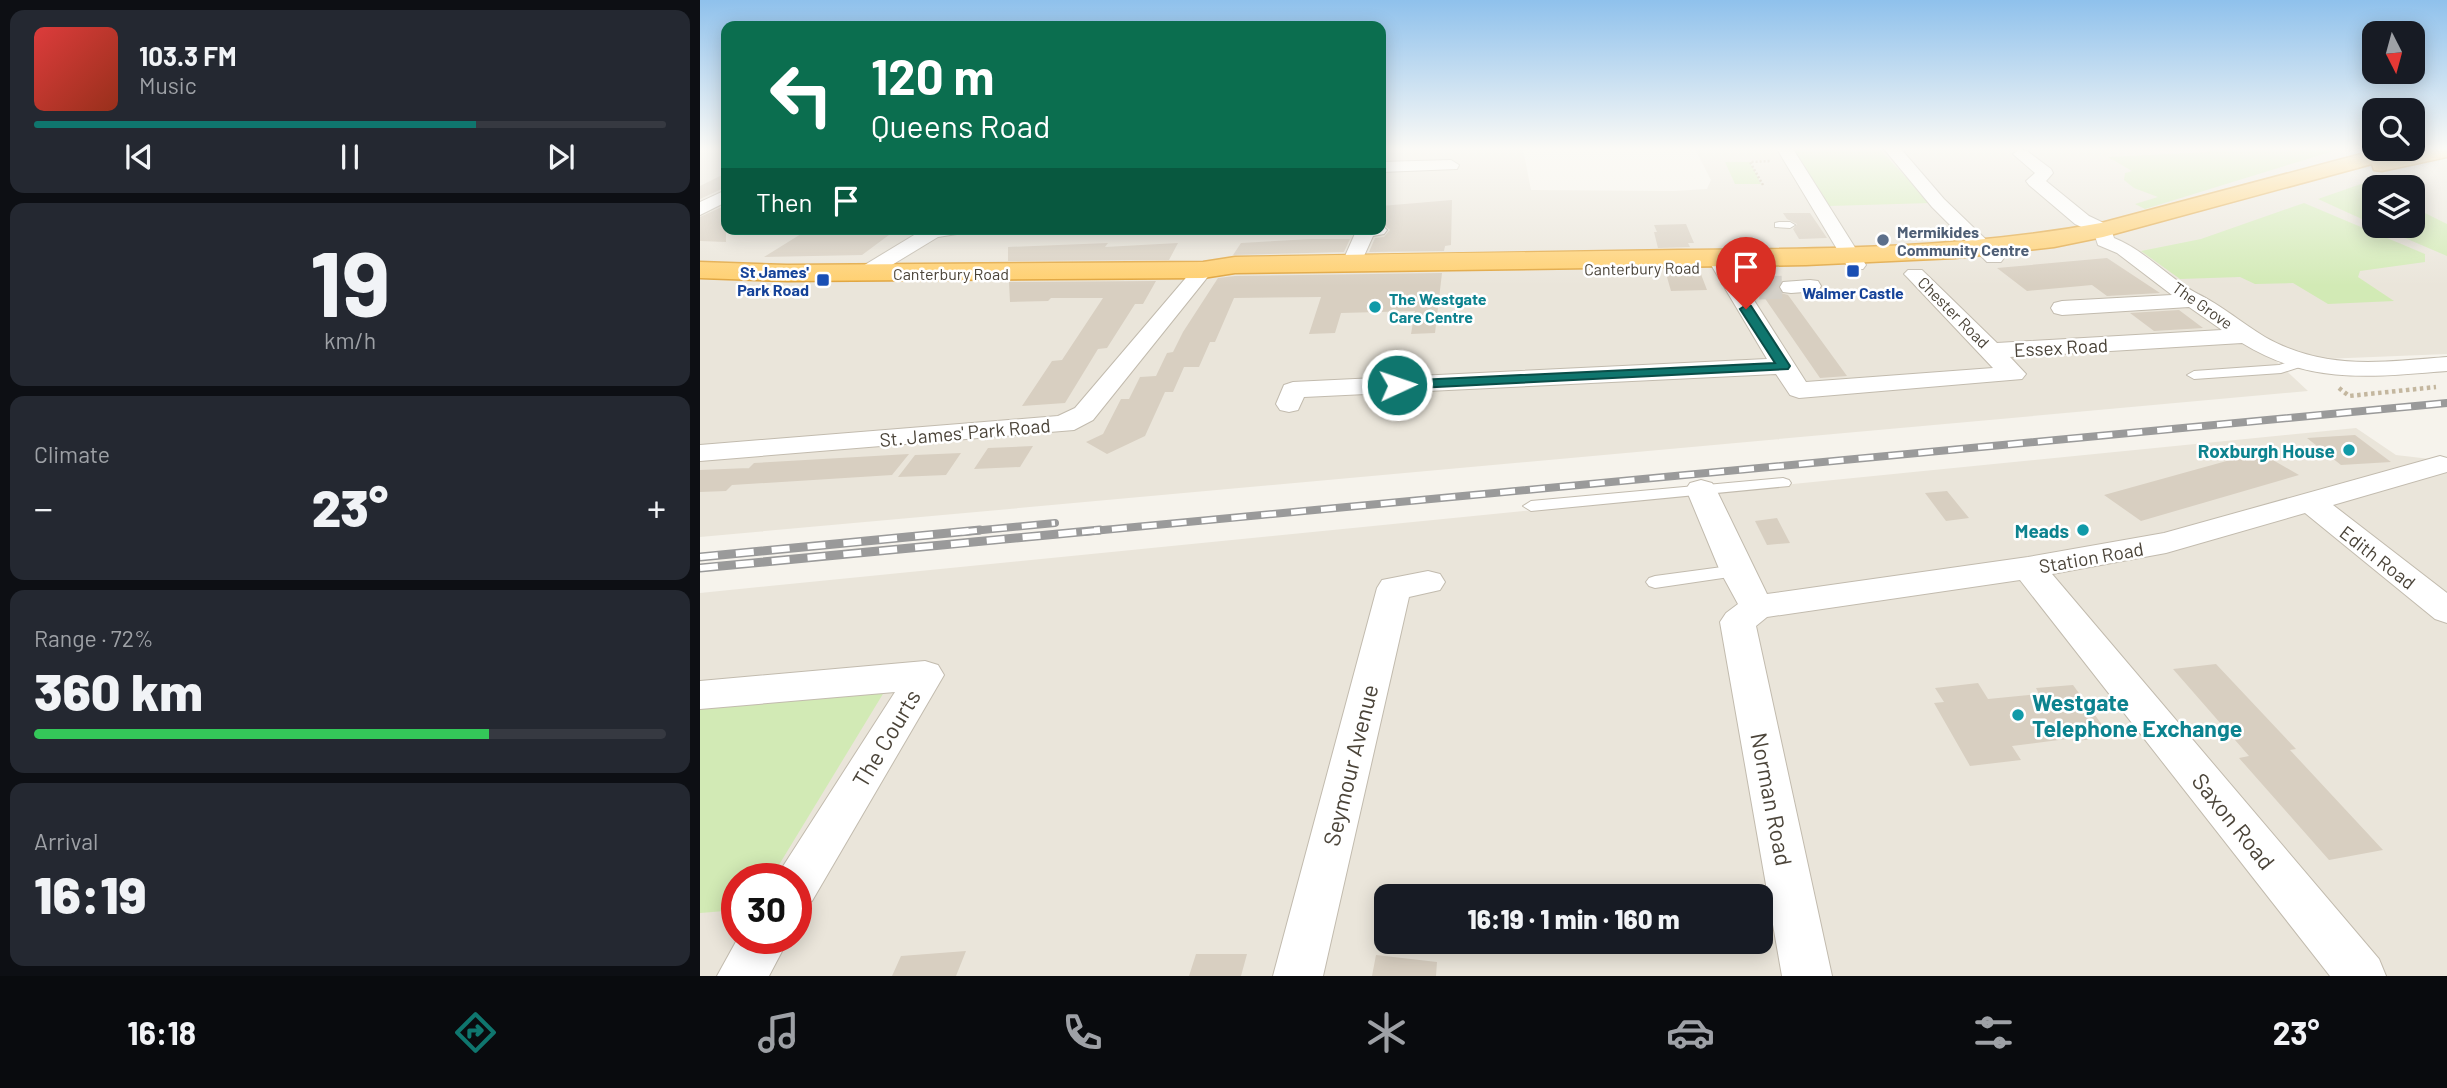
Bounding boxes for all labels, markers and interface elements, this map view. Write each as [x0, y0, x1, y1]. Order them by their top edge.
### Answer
north arrow [2362, 21, 2426, 84]
map controls [2362, 21, 2425, 238]
text: 103.3 FM [139, 40, 236, 71]
text: 120 m [871, 46, 994, 105]
icon: left [756, 49, 847, 140]
text: Music [139, 71, 197, 99]
button: search [2362, 98, 2425, 161]
text: Queens Road [871, 106, 1051, 144]
icon: previous [120, 138, 158, 176]
icon: pause [331, 138, 369, 176]
icon: next [542, 138, 580, 176]
button: layers [2362, 175, 2425, 238]
icon: arrive [827, 182, 865, 220]
text: Then [756, 186, 813, 217]
place label: Mermikides Community Centre [1897, 222, 2029, 259]
text: 19 [310, 226, 390, 335]
marker: Mermikides Community Centre [1875, 232, 1891, 248]
pin [1716, 237, 1776, 309]
icon: arrive [1727, 248, 1765, 286]
street label: Canterbury Road [1584, 257, 1700, 279]
place label: St James' Park Road [737, 262, 809, 299]
marker: Walmer Castle [1845, 263, 1861, 279]
street label: Canterbury Road [893, 264, 1009, 283]
marker: St James' Park Road [815, 272, 831, 288]
street label: Chester Road [1914, 272, 1994, 352]
street label: The Grove [2169, 277, 2237, 333]
place label: Walmer Castle [1802, 283, 1904, 302]
place label: The Westgate Care Centre [1389, 289, 1487, 326]
marker: The Westgate Care Centre [1367, 299, 1383, 315]
text: km/h [324, 326, 376, 354]
street label: Essex Road [2013, 333, 2109, 361]
position arrow [1360, 348, 1434, 422]
street label: St. James' Park Road [879, 413, 1051, 451]
place label: Roxburgh House [2198, 439, 2335, 462]
text: Climate [34, 440, 110, 468]
marker: Roxburgh House [2341, 442, 2357, 458]
text: 23° [312, 475, 388, 537]
text: − [34, 484, 53, 530]
text: + [647, 484, 666, 530]
place label: Meads [2015, 519, 2069, 542]
street label: Edith Road [2336, 520, 2420, 594]
marker: Meads [2075, 522, 2091, 538]
street label: Station Road [2037, 536, 2145, 578]
text: Range · 72% [34, 624, 154, 652]
text: 360 km [34, 659, 203, 721]
street label: Seymour Avenue [1316, 681, 1384, 849]
street label: The Courts [846, 684, 926, 792]
place label: Westgate Telephone Exchange [2032, 688, 2242, 742]
marker: Westgate Telephone Exchange [2010, 707, 2026, 723]
street label: Norman Road [1745, 730, 1799, 868]
street label: Saxon Road [2187, 767, 2281, 875]
text: Arrival [34, 827, 98, 855]
text: 16:19 [34, 862, 146, 924]
speed limit sign: 30 [721, 863, 812, 954]
text: 16:19 · 1 min · 160 m [1467, 903, 1680, 934]
icon: directions [451, 1008, 500, 1057]
icon: music [754, 1008, 803, 1057]
icon: phone [1058, 1008, 1107, 1057]
icon: climate [1362, 1008, 1411, 1057]
icon: car [1666, 1008, 1715, 1057]
icon: filters [1969, 1008, 2018, 1057]
text: 16:18 [127, 1013, 196, 1051]
text: 23° [2273, 1013, 2320, 1051]

